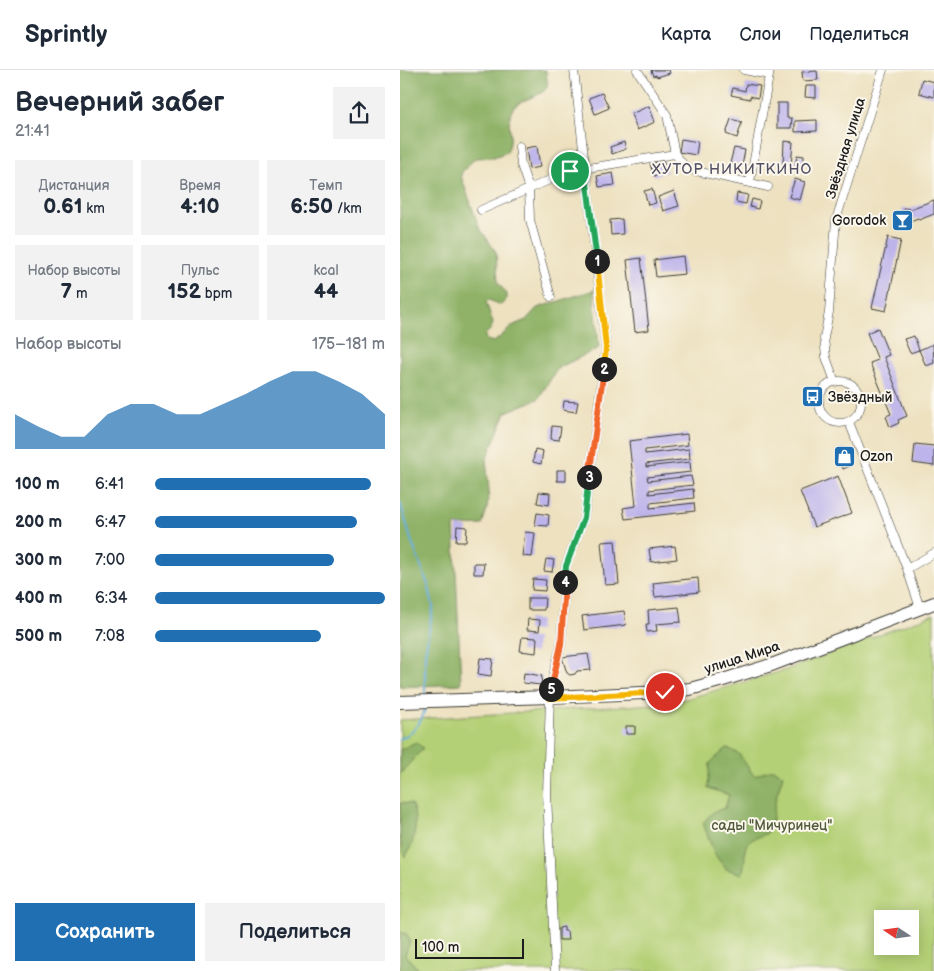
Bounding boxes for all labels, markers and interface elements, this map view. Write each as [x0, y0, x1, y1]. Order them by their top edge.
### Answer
text: Sprintly [25, 20, 107, 49]
text: Карта [661, 24, 711, 45]
text: Слои [739, 24, 781, 45]
text: Поделиться [809, 24, 909, 45]
text: Вечерний забег [15, 86, 224, 119]
button: share [333, 87, 385, 139]
street label: Звёздная улица [822, 95, 869, 201]
text: 21:41 [15, 122, 50, 141]
pin [549, 150, 591, 192]
icon: arrive [556, 157, 584, 185]
district label: ХУТОР НИКИТКИНО [652, 160, 812, 179]
text: Дистанция [39, 177, 109, 194]
text: Время [179, 177, 221, 194]
text: Темп [309, 177, 343, 194]
text: 0.61 [43, 194, 83, 219]
text: 4:10 [180, 194, 220, 219]
text: 6:50 [290, 194, 333, 219]
text: km [83, 200, 105, 217]
text: /km [333, 200, 362, 217]
bar icon: Gorodok [890, 208, 914, 232]
place label: Gorodok [832, 212, 886, 229]
pin: 1 [584, 248, 610, 274]
text: 1 [595, 253, 600, 270]
text: Набор высоты [27, 262, 121, 279]
text: Пульс [181, 262, 219, 279]
text: kcal [313, 262, 339, 279]
text: 7 [61, 279, 72, 304]
text: 152 [168, 279, 201, 304]
text: 44 [314, 279, 338, 304]
text: m [72, 285, 87, 302]
text: bpm [201, 285, 232, 302]
text: Набор высоты [15, 335, 122, 354]
text: 175–181 m [312, 335, 385, 354]
pin: 2 [592, 356, 616, 382]
text: 2 [600, 361, 609, 378]
bus stop icon: Звёздный [800, 385, 824, 409]
place label: Звёздный [828, 389, 892, 406]
shop icon: Ozon [832, 444, 856, 468]
place label: Ozon [860, 448, 893, 465]
pin: 3 [576, 464, 602, 490]
text: 3 [585, 469, 594, 486]
text: 100 m [15, 475, 60, 494]
text: 6:41 [95, 475, 124, 494]
text: 200 m [15, 513, 62, 532]
text: 6:47 [95, 513, 126, 532]
text: 300 m [15, 551, 62, 570]
text: 7:00 [95, 551, 125, 570]
pin: 4 [552, 570, 578, 594]
text: 4 [561, 574, 570, 591]
text: 400 m [15, 589, 62, 608]
text: 6:34 [95, 589, 128, 608]
text: 500 m [15, 627, 62, 646]
text: 7:08 [95, 627, 125, 646]
street label: улица Мира [702, 637, 783, 678]
pin [644, 671, 686, 713]
pin: 5 [538, 676, 564, 702]
icon: check [651, 678, 679, 706]
text: 5 [547, 681, 556, 698]
park label: сады "Мичуринец" [712, 817, 832, 834]
button: Сохранить [15, 903, 195, 961]
button: Поделиться [205, 903, 385, 961]
north arrow [874, 910, 919, 955]
map controls [874, 910, 919, 955]
scale bar [415, 936, 524, 959]
text: 100 m [422, 939, 459, 956]

